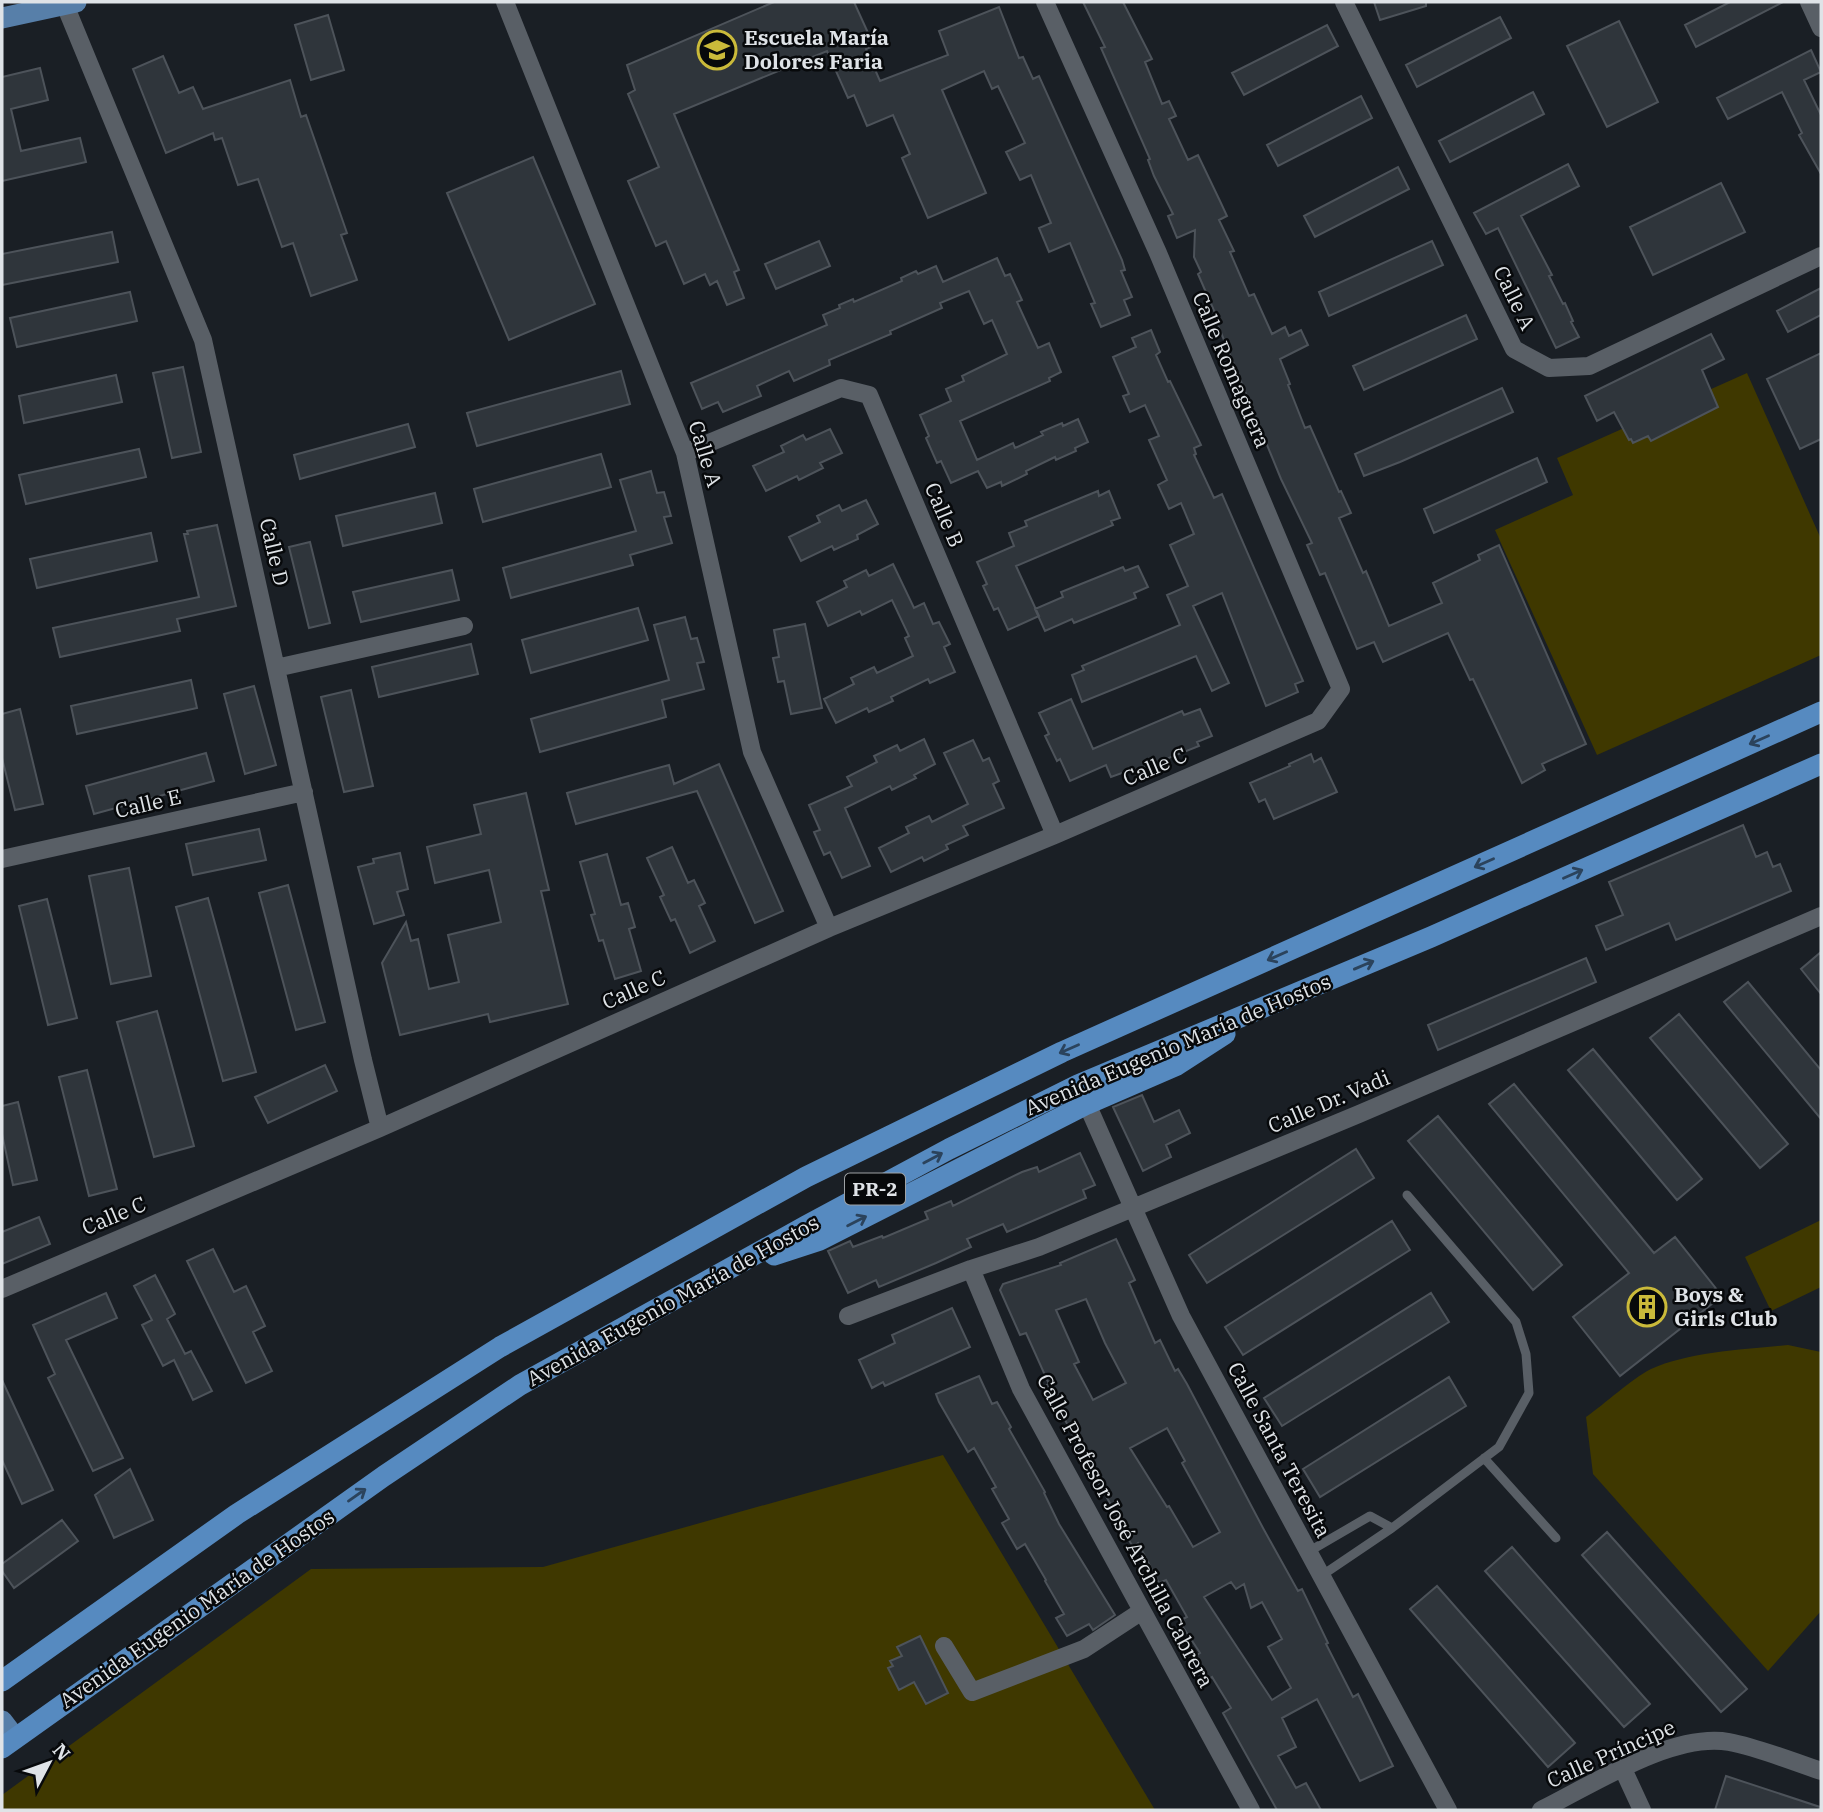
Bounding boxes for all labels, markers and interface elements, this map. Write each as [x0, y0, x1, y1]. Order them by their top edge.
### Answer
place label: Escuela María Dolores Faria [744, 23, 889, 75]
school or university icon: Escuela María Dolores Faria [696, 29, 738, 71]
street label: Calle A [1487, 261, 1543, 335]
street label: Calle Romaguera [1186, 287, 1277, 452]
street label: Calle A [683, 417, 729, 491]
street label: Calle B [919, 478, 971, 551]
street label: Calle D [254, 515, 296, 588]
one-way arrow [1749, 734, 1770, 747]
street label: Calle C [1118, 740, 1191, 792]
street label: Calle E [112, 782, 184, 824]
one-way arrow [1474, 857, 1495, 870]
one-way arrow [1561, 867, 1583, 880]
one-way arrow [1266, 950, 1288, 963]
one-way arrow [1353, 958, 1374, 971]
street label: Calle C [597, 963, 670, 1016]
street label: Avenida Eugenio María de Hostos [1020, 967, 1335, 1121]
one-way arrow [1059, 1043, 1080, 1056]
street label: Calle Dr. Vadi [1264, 1063, 1394, 1139]
one-way arrow [922, 1150, 943, 1164]
road number: PR-2 [845, 1174, 905, 1204]
street label: Calle C [77, 1189, 150, 1241]
street label: Avenida Eugenio María de Hostos [521, 1208, 824, 1392]
one-way arrow [846, 1213, 867, 1227]
place label: Boys & Girls Club [1674, 1280, 1778, 1332]
building icon: Boys & Girls Club [1626, 1286, 1668, 1328]
street label: Calle Santa Teresita [1222, 1357, 1338, 1542]
street label: Calle Profesor José Archilla Cabrera [1031, 1369, 1221, 1692]
one-way arrow [347, 1488, 366, 1502]
street label: Avenida Eugenio María de Hostos [53, 1502, 340, 1714]
street label: Calle Príncipe [1542, 1712, 1679, 1794]
north arrow [14, 1728, 84, 1798]
text: N [48, 1738, 76, 1765]

